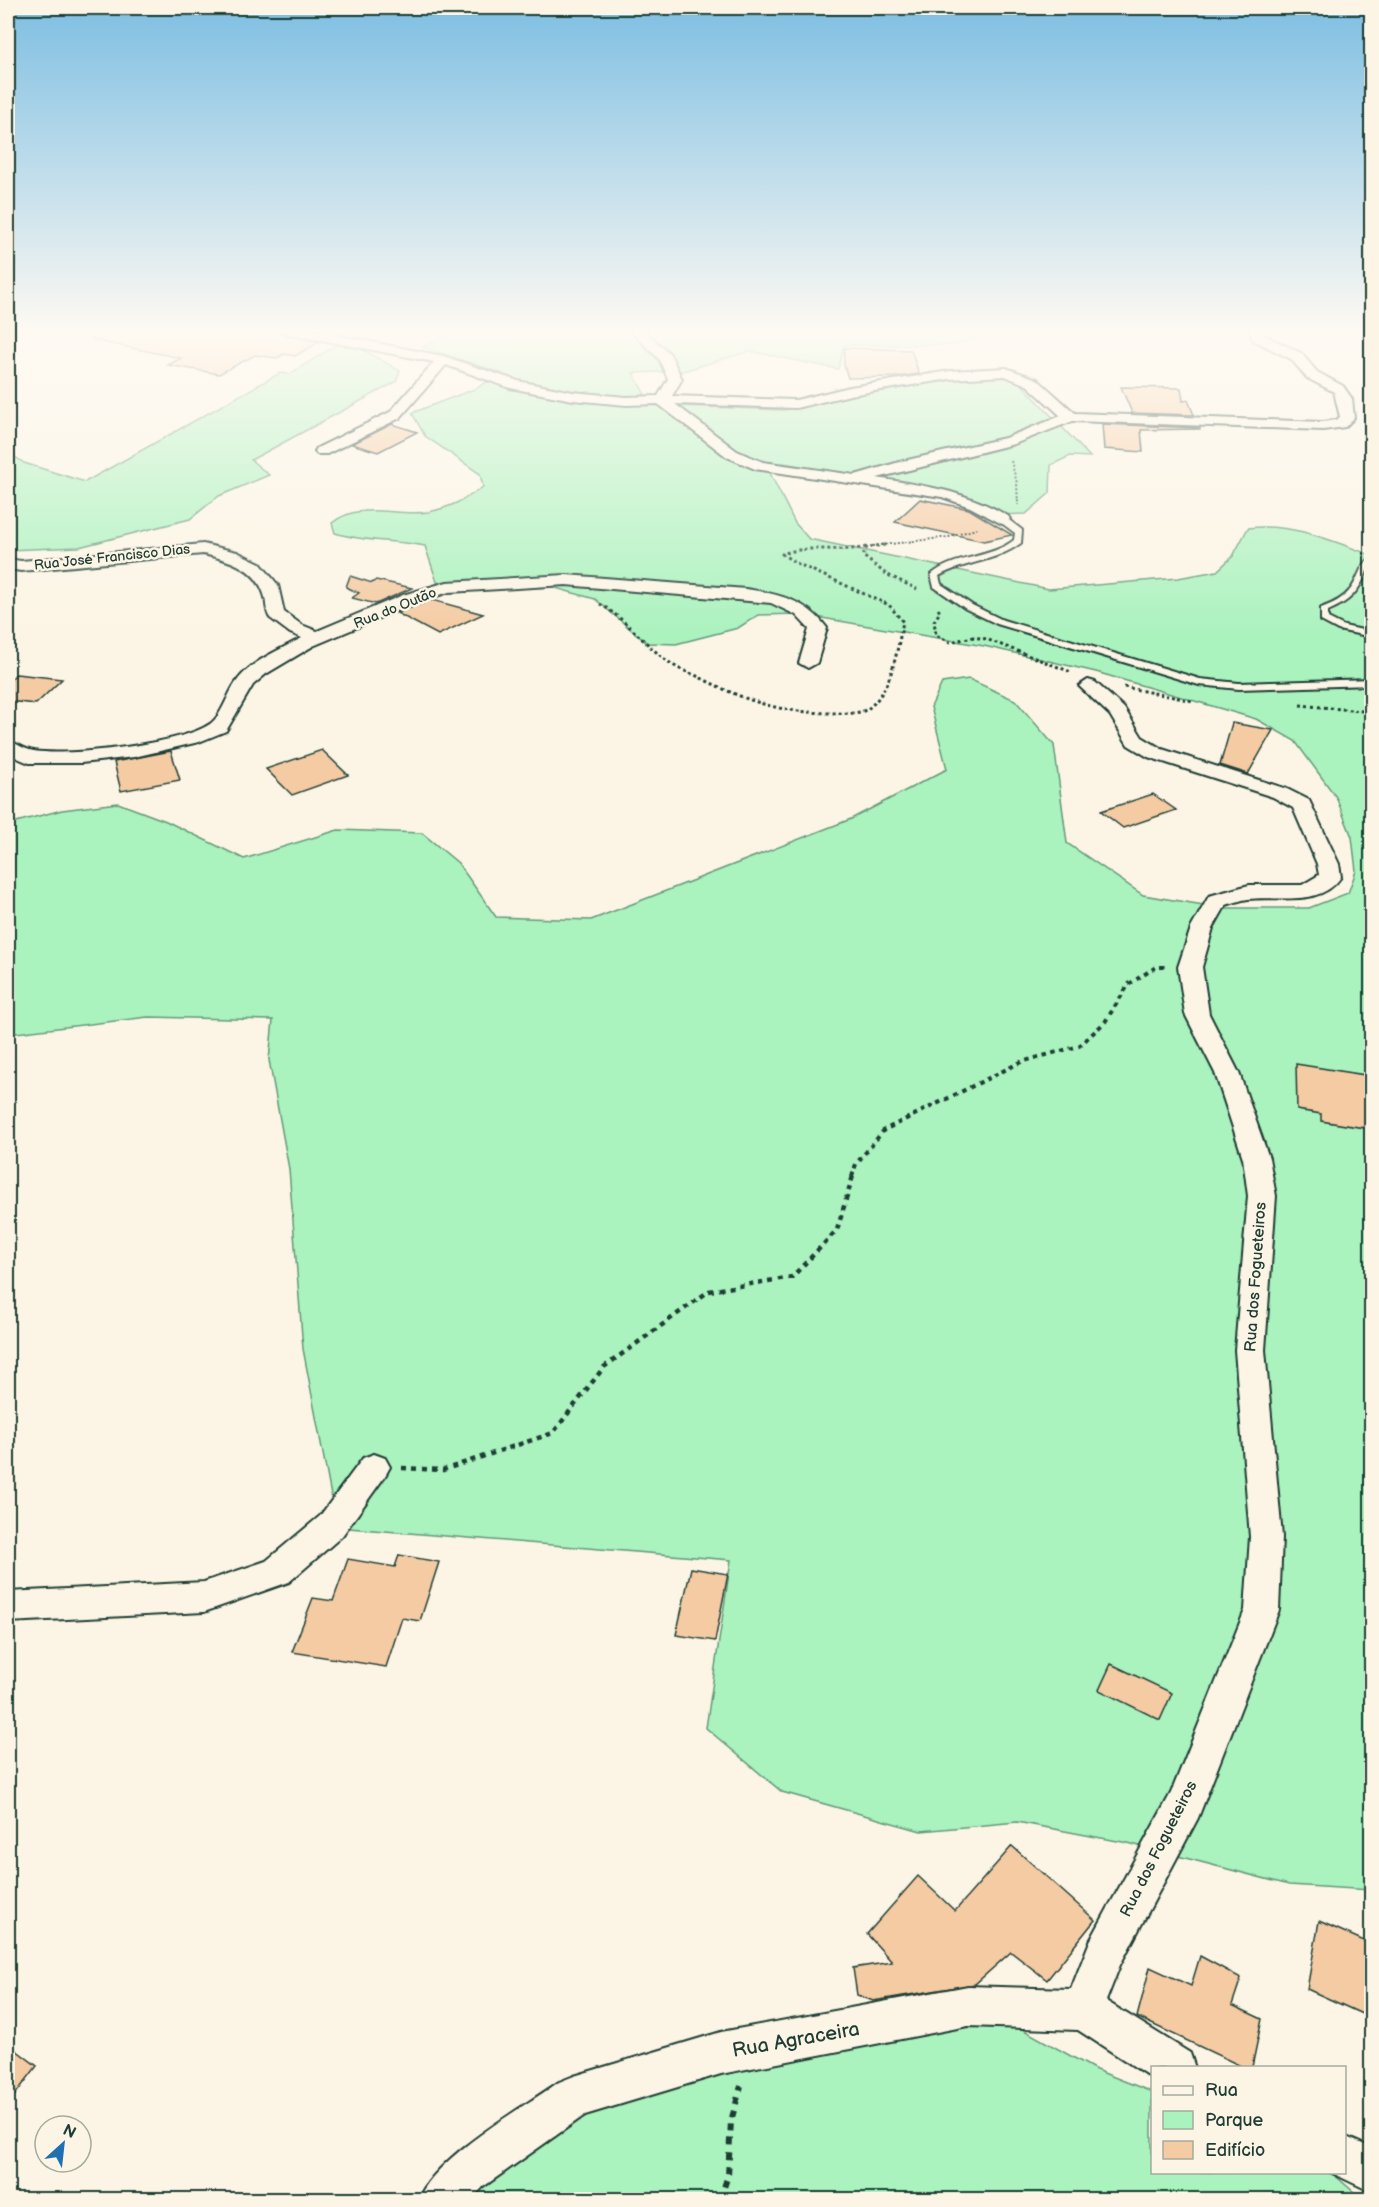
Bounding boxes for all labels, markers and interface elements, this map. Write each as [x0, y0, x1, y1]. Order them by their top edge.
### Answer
street label: Rua José Francisco Dias [33, 540, 191, 574]
street label: Rua do Outão [351, 584, 439, 632]
street label: Rua dos Fogueteiros [1241, 1201, 1271, 1353]
street label: Rua dos Fogueteiros [1116, 1778, 1202, 1920]
street label: Rua Agraceira [730, 2017, 862, 2063]
legend [1151, 2066, 1346, 2174]
text: Rua [1205, 2080, 1238, 2101]
text: Parque [1205, 2110, 1263, 2131]
north arrow [33, 2114, 93, 2174]
text: N [59, 2121, 79, 2143]
text: Edifício [1205, 2140, 1265, 2161]

